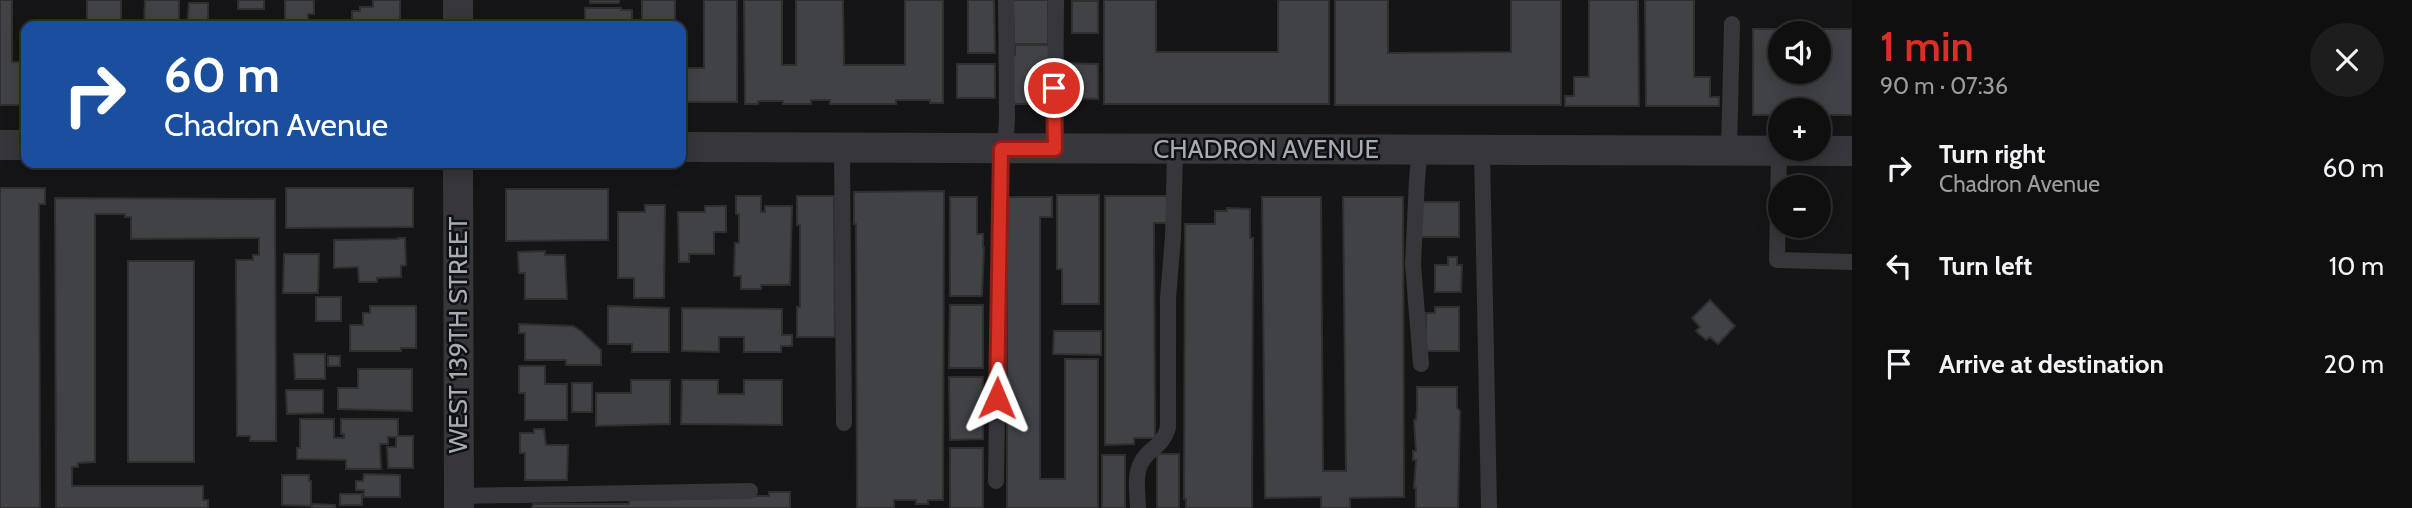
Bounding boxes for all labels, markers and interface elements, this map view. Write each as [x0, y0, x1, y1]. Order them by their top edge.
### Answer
text: 1 min [1880, 20, 1974, 72]
map controls [1768, 21, 1831, 238]
button: sound [1768, 21, 1831, 84]
button: close [2310, 23, 2384, 97]
text: 60 m [164, 45, 280, 104]
icon: right [49, 49, 140, 140]
pin [1024, 58, 1084, 118]
icon: arrive [1035, 69, 1073, 107]
text: 90 m · 07:36 [1880, 72, 2008, 100]
button: + [1768, 98, 1831, 161]
text: Chadron Avenue [164, 105, 388, 144]
street label: CHADRON AVENUE [1153, 133, 1379, 165]
text: Turn right [1939, 138, 2045, 170]
icon: right [1880, 149, 1918, 187]
text: 60 m [2322, 152, 2384, 184]
text: Chadron Avenue [1939, 170, 2100, 198]
button: − [1768, 175, 1831, 238]
street label: WEST 139TH STREET [442, 217, 474, 453]
icon: left [1880, 247, 1918, 285]
text: Turn left [1939, 250, 2032, 282]
text: 10 m [2329, 250, 2384, 282]
icon: arrive [1880, 345, 1918, 383]
text: Arrive at destination [1939, 348, 2164, 380]
text: 20 m [2324, 348, 2384, 380]
position arrow [960, 361, 1034, 435]

